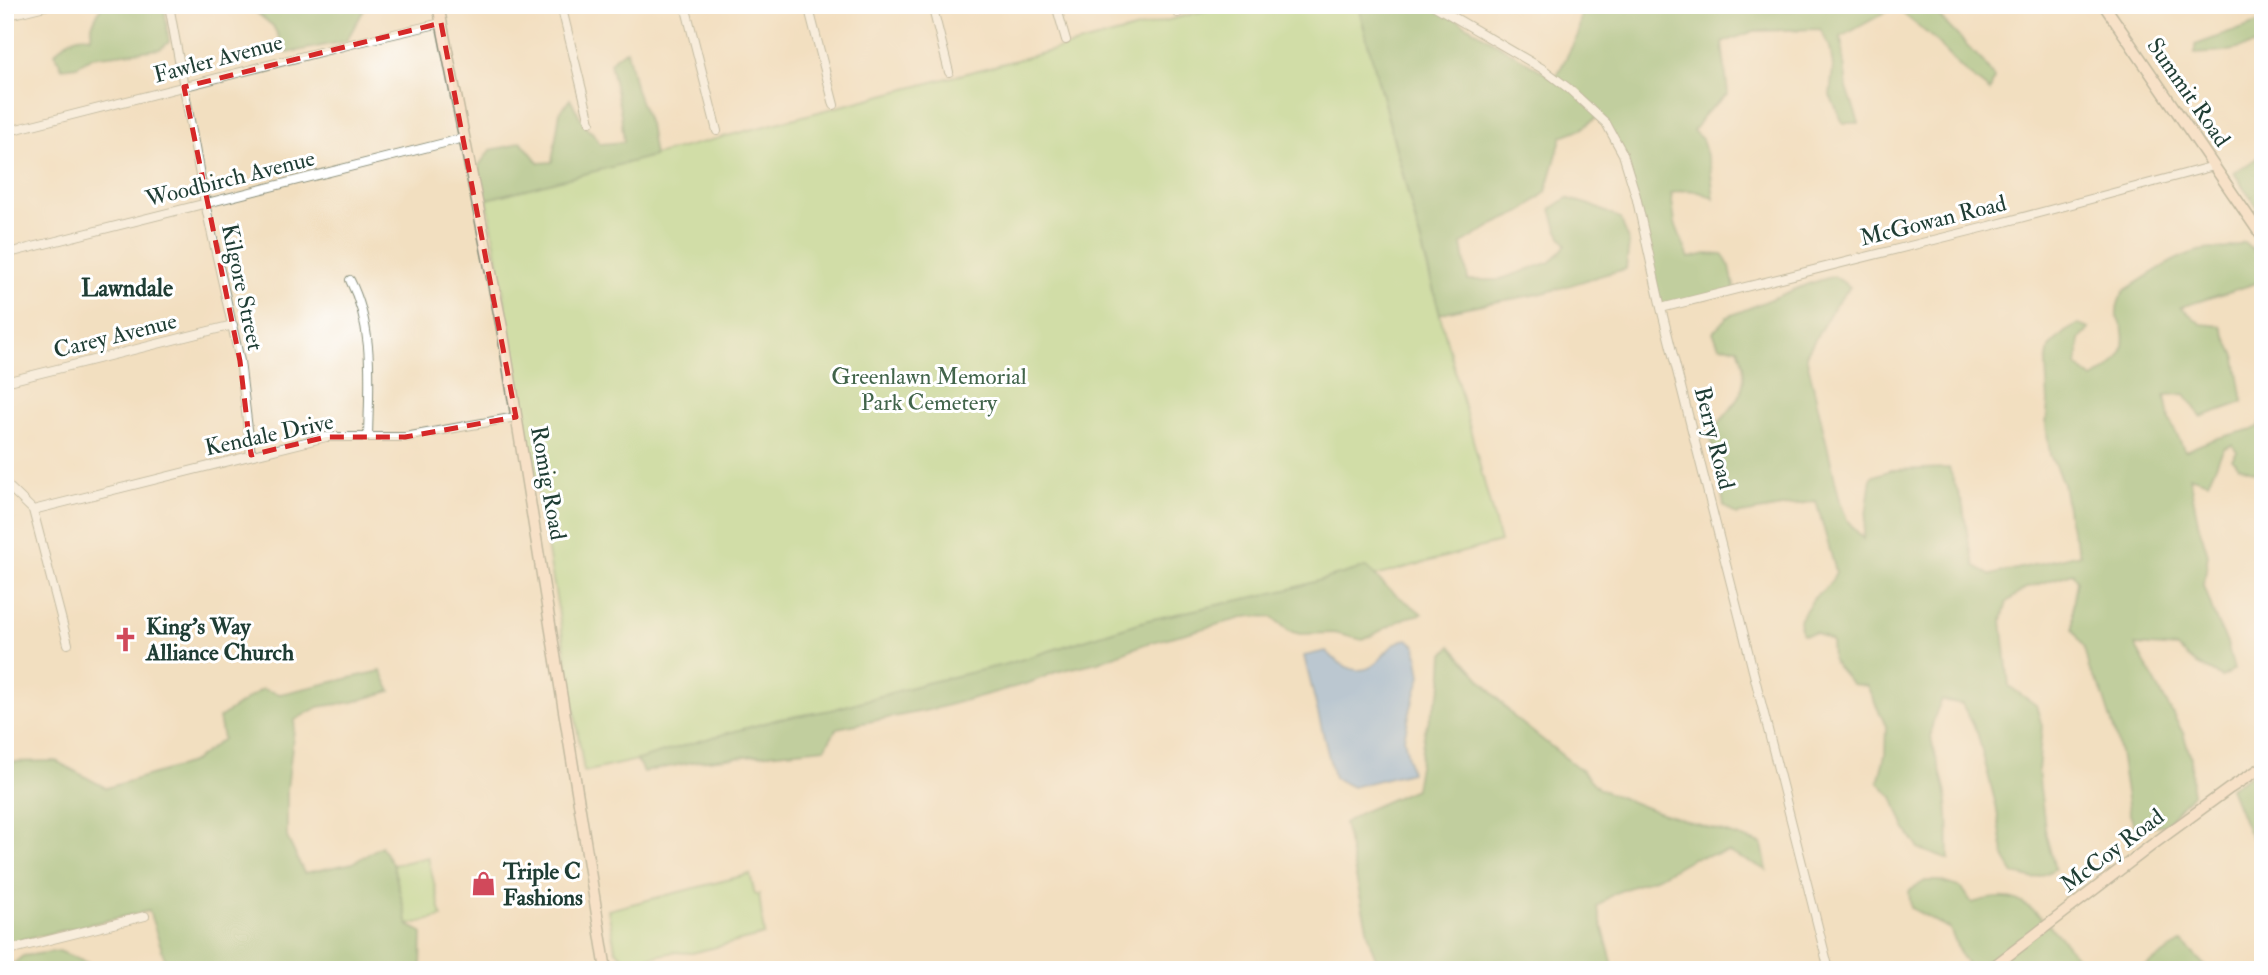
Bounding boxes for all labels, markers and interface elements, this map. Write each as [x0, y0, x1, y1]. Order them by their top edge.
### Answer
street label: Fawler Avenue [150, 27, 286, 90]
street label: Summit Road [2140, 32, 2237, 152]
street label: Woodbirch Avenue [142, 143, 318, 214]
street label: McGowan Road [1857, 188, 2009, 253]
street label: Kilgore Street [215, 221, 270, 353]
district label: Lawndale [81, 273, 173, 304]
street label: Carey Avenue [51, 306, 180, 365]
park label: Greenlawn Memorial Park Cemetery [831, 362, 1027, 417]
street label: Berry Road [1688, 384, 1741, 493]
street label: Kendale Drive [202, 407, 336, 462]
street label: Romig Road [524, 424, 573, 542]
place label: King's Way Alliance Church [145, 612, 294, 667]
church icon: King's Way Alliance Church [112, 625, 140, 653]
street label: McCoy Road [2055, 802, 2170, 899]
place label: Triple C Fashions [502, 857, 583, 912]
shop icon: Triple C Fashions [469, 870, 497, 898]

